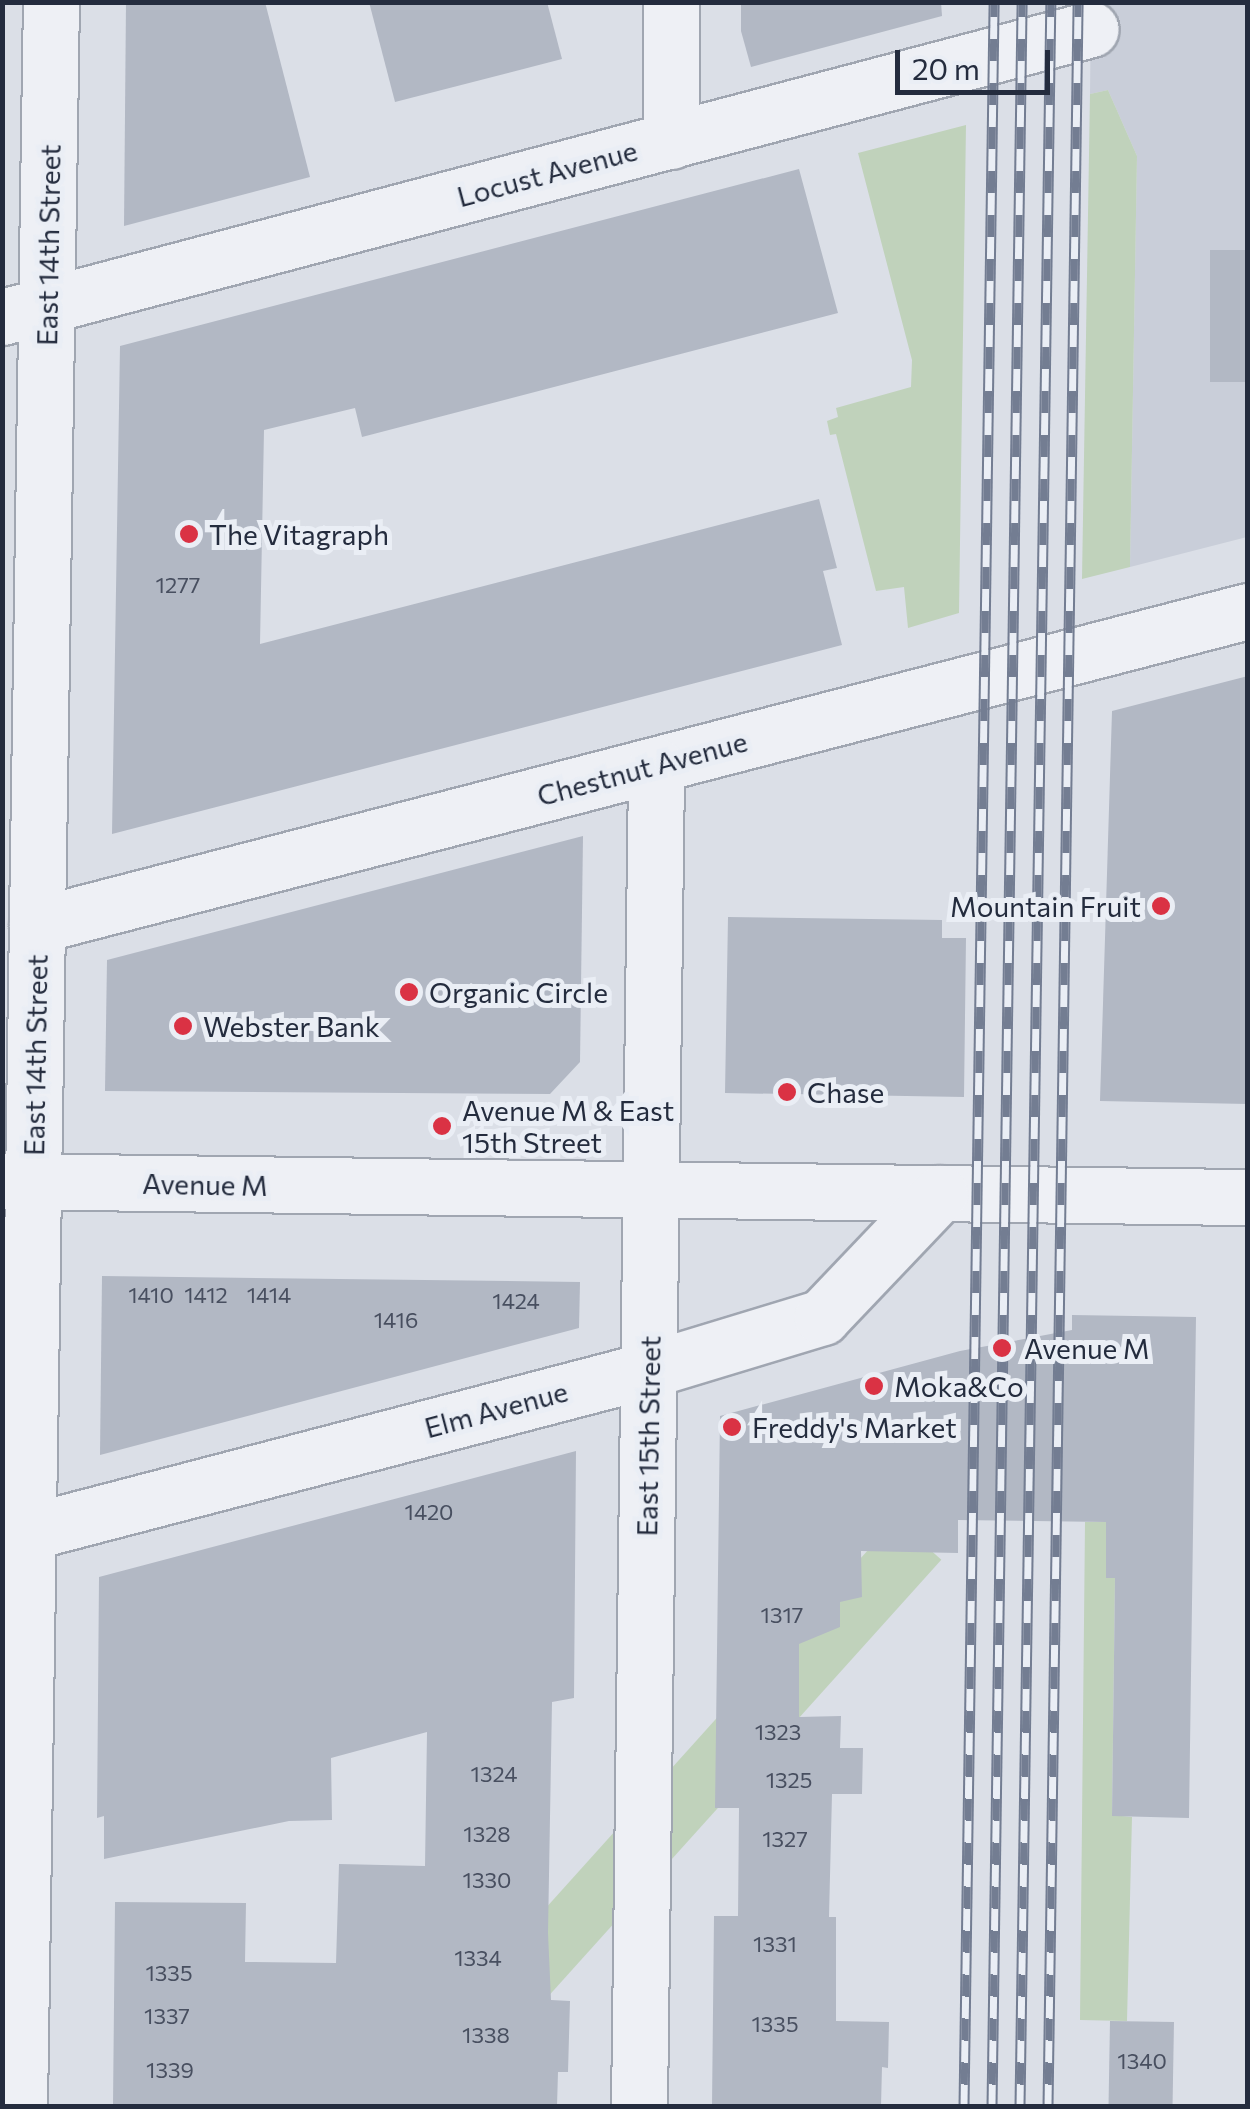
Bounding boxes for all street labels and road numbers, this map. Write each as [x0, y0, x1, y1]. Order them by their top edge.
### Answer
street label: Locust Avenue [453, 133, 641, 213]
street label: East 14th Street [29, 144, 67, 346]
street label: Chestnut Avenue [533, 724, 751, 812]
street label: East 14th Street [16, 954, 54, 1156]
street label: Avenue M [142, 1166, 268, 1202]
street label: East 15th Street [629, 1335, 667, 1537]
street label: Elm Avenue [421, 1374, 571, 1444]

